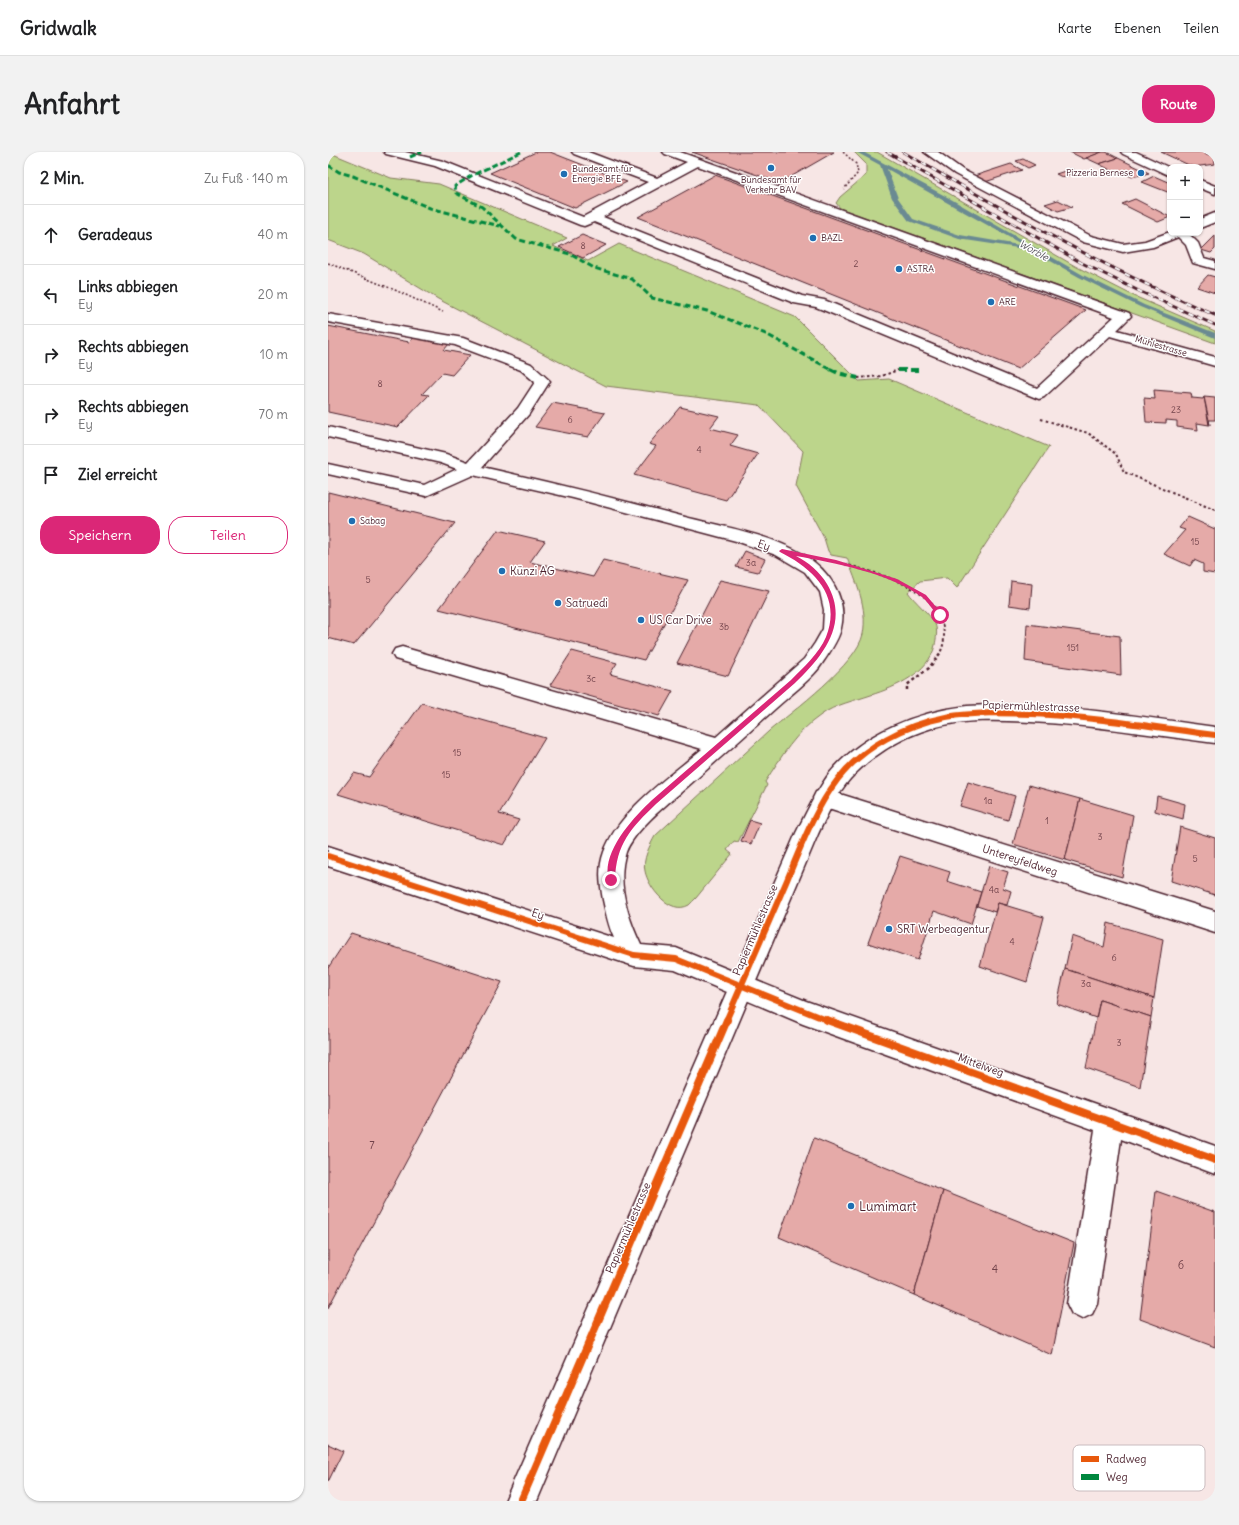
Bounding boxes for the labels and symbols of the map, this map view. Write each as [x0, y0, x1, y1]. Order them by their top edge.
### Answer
place label: Bundesamt für Energie BFE [572, 163, 633, 184]
marker: Bundesamt für Verkehr BAV [766, 163, 776, 173]
place label: Pizzeria Bernese [1066, 167, 1133, 178]
marker: Pizzeria Bernese [1136, 168, 1146, 178]
marker: Bundesamt für Energie BFE [559, 169, 569, 179]
place label: Bundesamt für Verkehr BAV [741, 174, 802, 195]
place label: BAZL [821, 232, 843, 243]
marker: BAZL [808, 233, 818, 243]
water label: Worble [1017, 237, 1051, 264]
house number: 8 [580, 240, 586, 251]
house number: 2 [854, 258, 859, 269]
place label: ASTRA [907, 263, 934, 274]
marker: ASTRA [894, 264, 904, 274]
place label: ARE [999, 296, 1016, 307]
marker: ARE [986, 297, 996, 307]
street label: Mühlestrasse [1134, 333, 1188, 358]
house number: 8 [377, 378, 383, 389]
house number: 23 [1171, 404, 1181, 415]
house number: 6 [567, 414, 573, 425]
house number: 4 [696, 444, 702, 455]
place label: Sabag [360, 515, 385, 526]
marker: Sabag [347, 516, 357, 526]
street label: Ey [756, 536, 772, 554]
house number: 15 [1191, 536, 1199, 547]
house number: 3a [746, 557, 756, 568]
place label: Künzi AG [510, 564, 555, 578]
marker: Künzi AG [497, 566, 507, 576]
house number: 5 [365, 574, 371, 585]
place label: Satruedi [566, 596, 608, 610]
marker: Satruedi [553, 598, 563, 608]
route start [931, 606, 949, 624]
place label: US Car Drive [649, 613, 712, 627]
marker: US Car Drive [636, 615, 646, 625]
house number: 3b [719, 621, 729, 632]
house number: 151 [1067, 642, 1079, 653]
house number: 3c [586, 673, 596, 684]
street label: Papiermühlestrasse [982, 697, 1080, 715]
house number: 15 [453, 747, 461, 758]
house number: 15 [442, 769, 450, 780]
house number: 1a [984, 795, 992, 806]
house number: 1 [1045, 815, 1049, 826]
house number: 3 [1097, 831, 1103, 842]
street label: Untereyfeldweg [981, 841, 1059, 879]
house number: 5 [1192, 853, 1198, 864]
route end [602, 871, 620, 889]
street label: Papiermühlestrasse [729, 882, 781, 978]
house number: 4a [989, 884, 999, 895]
street label: Ey [530, 905, 546, 923]
place label: SRT Werbeagentur [897, 922, 990, 936]
marker: SRT Werbeagentur [884, 924, 894, 934]
house number: 4 [1009, 936, 1015, 947]
house number: 6 [1111, 952, 1117, 963]
house number: 3a [1081, 978, 1091, 989]
house number: 3 [1116, 1037, 1122, 1048]
street label: Mittelweg [956, 1050, 1006, 1080]
house number: 7 [369, 1138, 375, 1152]
street label: Papiermühlestrasse [602, 1180, 654, 1276]
place label: Lumimart [859, 1198, 917, 1215]
marker: Lumimart [846, 1201, 856, 1211]
house number: 6 [1178, 1258, 1184, 1272]
house number: 4 [992, 1262, 998, 1276]
legend [1073, 1445, 1205, 1491]
text: Radweg [1106, 1452, 1146, 1466]
text: Weg [1106, 1470, 1128, 1484]

